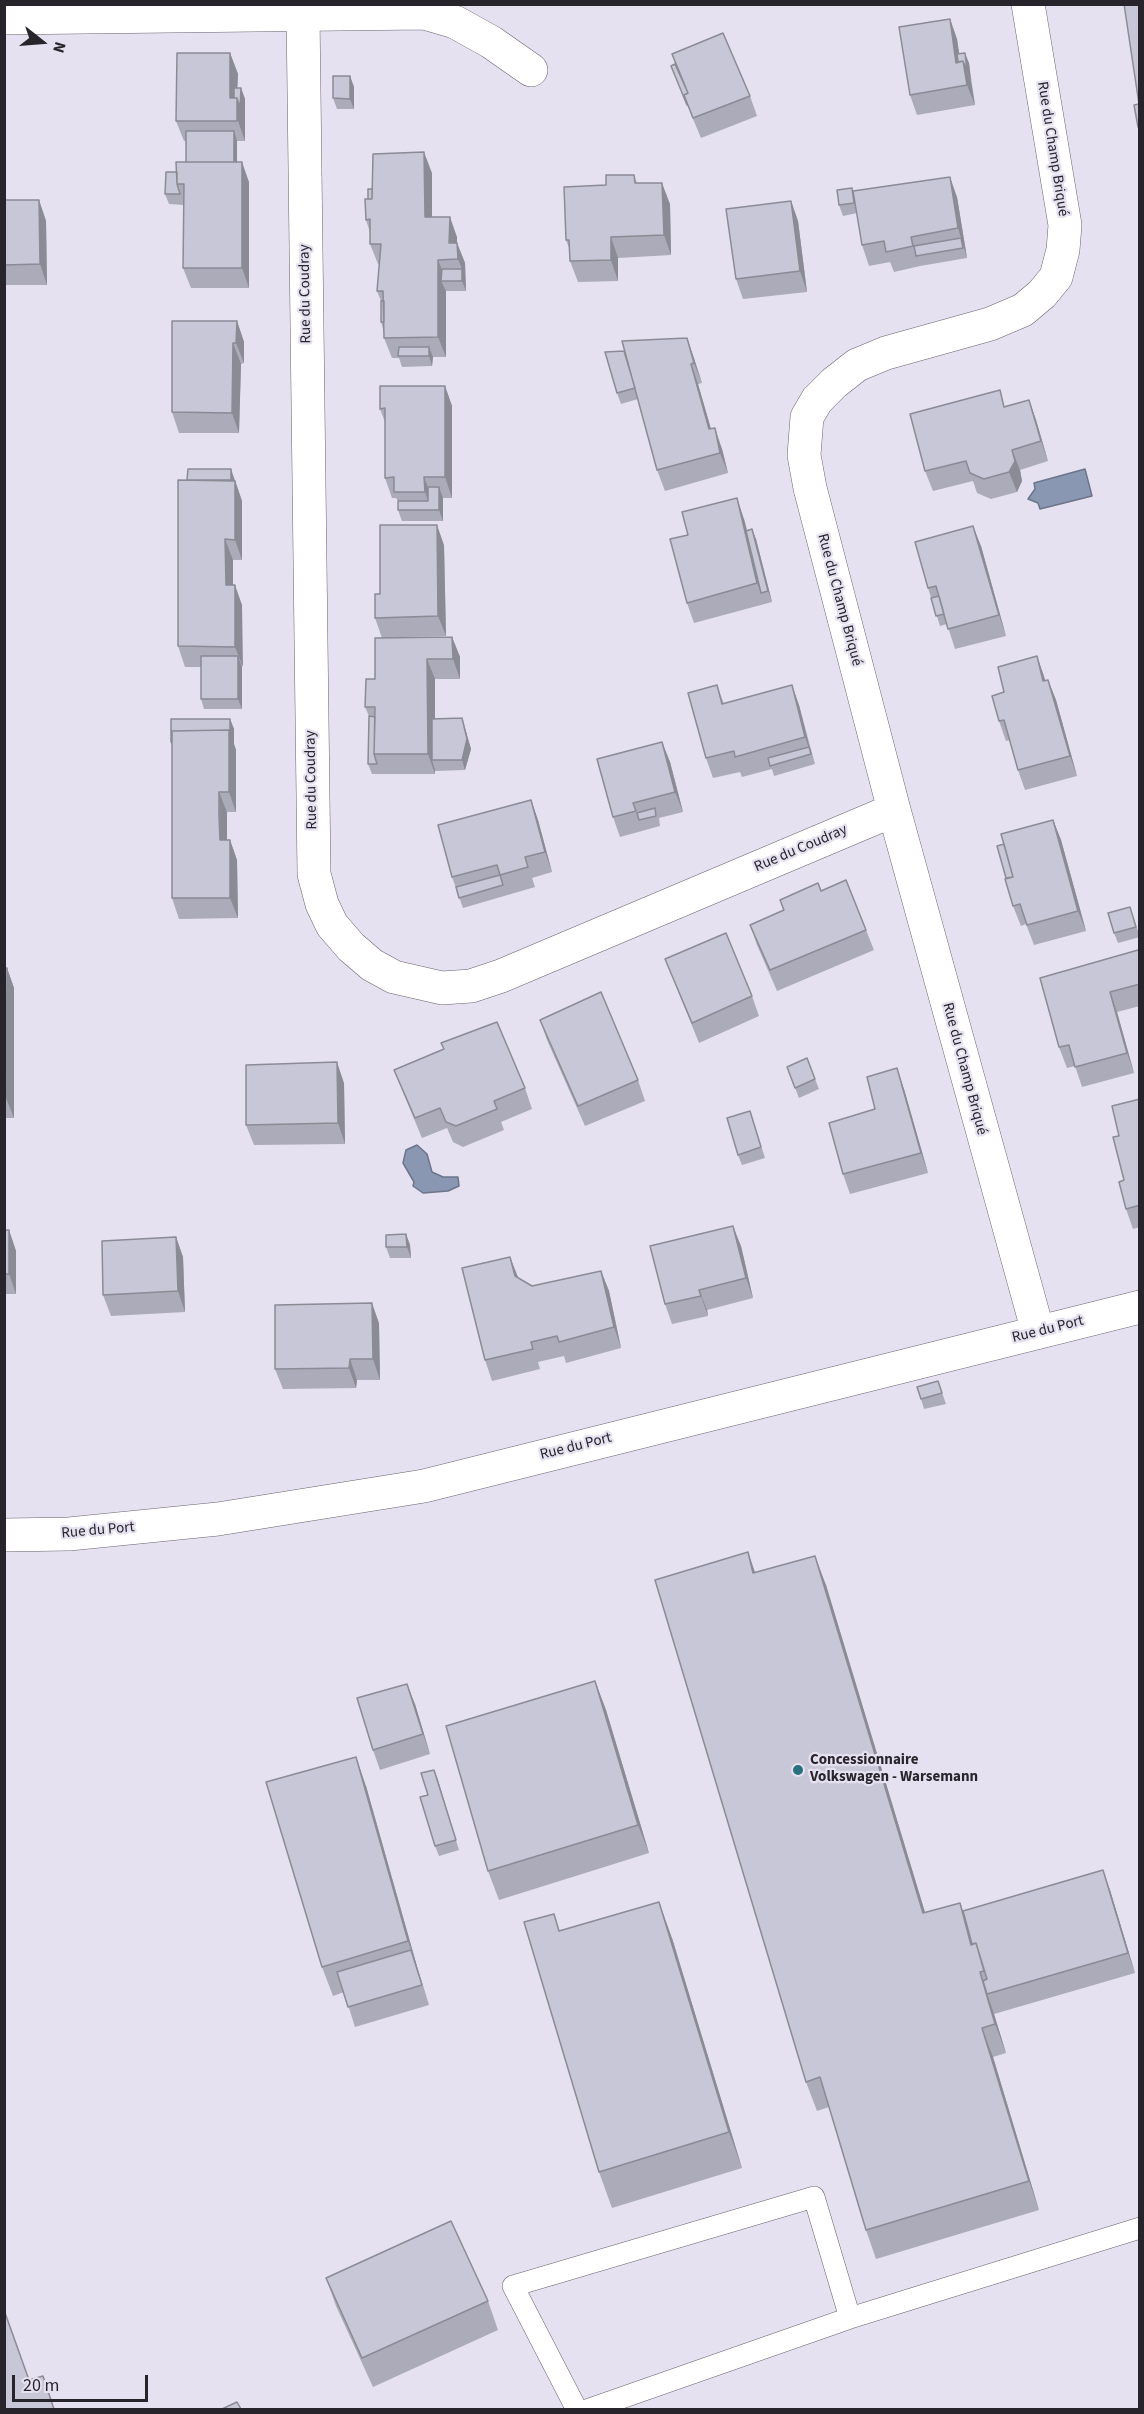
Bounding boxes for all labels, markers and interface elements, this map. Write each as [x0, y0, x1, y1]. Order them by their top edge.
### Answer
north arrow [12, 12, 72, 72]
text: N [47, 39, 71, 56]
street label: Rue du Champ Briqué [1032, 80, 1072, 218]
street label: Rue du Coudray [296, 244, 316, 344]
street label: Rue du Champ Briqué [813, 532, 865, 668]
street label: Rue du Coudray [302, 730, 322, 830]
street label: Rue du Coudray [752, 821, 850, 877]
street label: Rue du Champ Briqué [938, 1001, 990, 1137]
street label: Rue du Port [1010, 1312, 1086, 1348]
street label: Rue du Port [538, 1429, 614, 1465]
street label: Rue du Port [61, 1519, 135, 1543]
place label: Concessionnaire Volkswagen - Warsemann [810, 1752, 978, 1787]
marker: Concessionnaire Volkswagen - Warsemann [791, 1763, 805, 1777]
scale bar [15, 2363, 152, 2401]
text: 20 m [23, 2373, 59, 2398]

